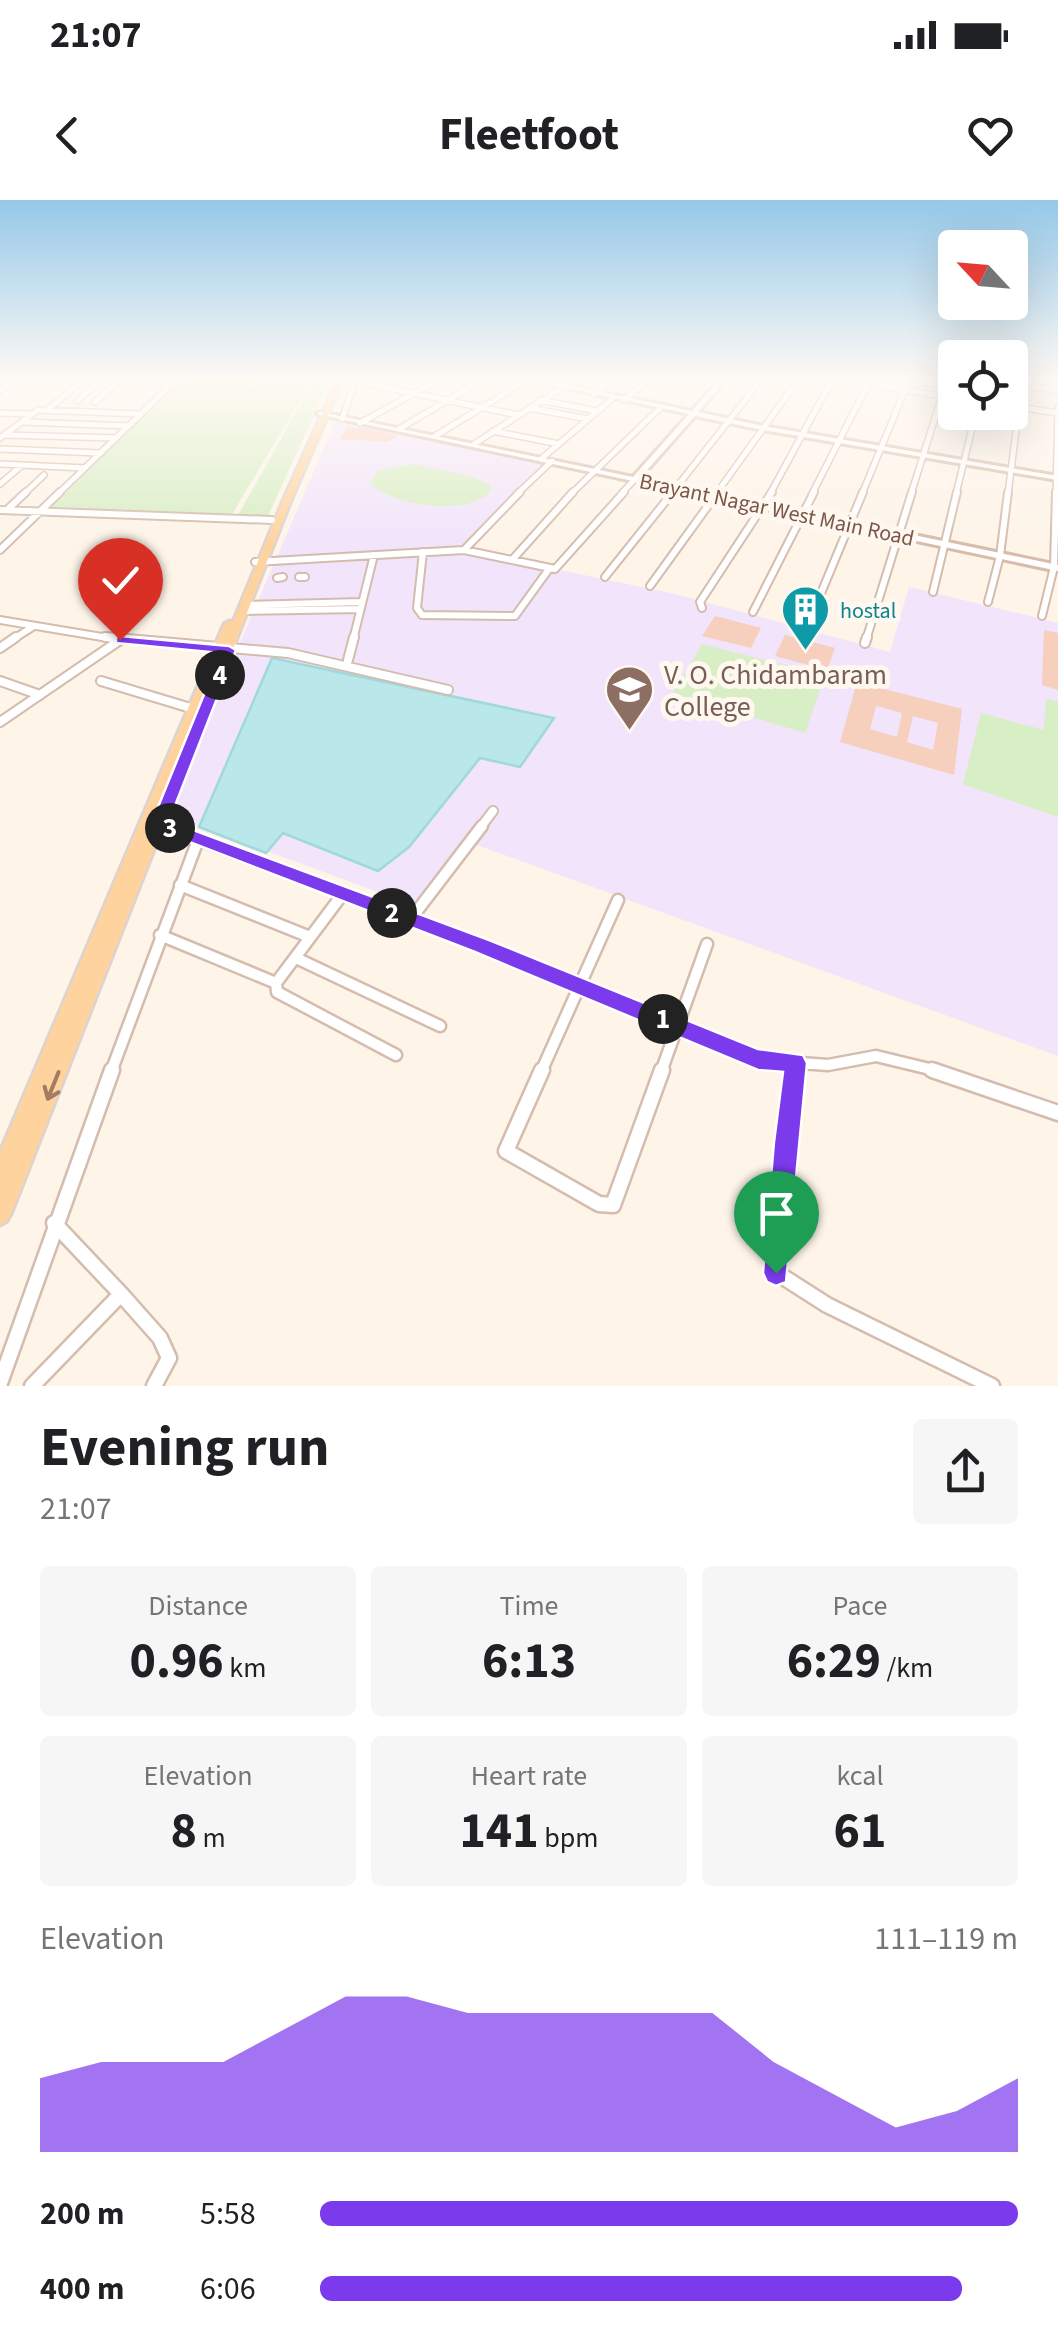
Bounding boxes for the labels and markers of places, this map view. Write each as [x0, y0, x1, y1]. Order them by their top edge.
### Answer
pin [78, 538, 163, 641]
building icon: hostal [779, 584, 831, 652]
place label: hostal [840, 595, 896, 627]
pin: 4 [195, 650, 245, 700]
place label: V. O. Chidambaram College [664, 655, 887, 727]
school or university icon: V. O. Chidambaram College [603, 664, 655, 732]
pin: 3 [145, 803, 195, 853]
pin: 2 [367, 888, 417, 938]
pin: 1 [638, 994, 688, 1044]
pin [734, 1171, 819, 1274]

